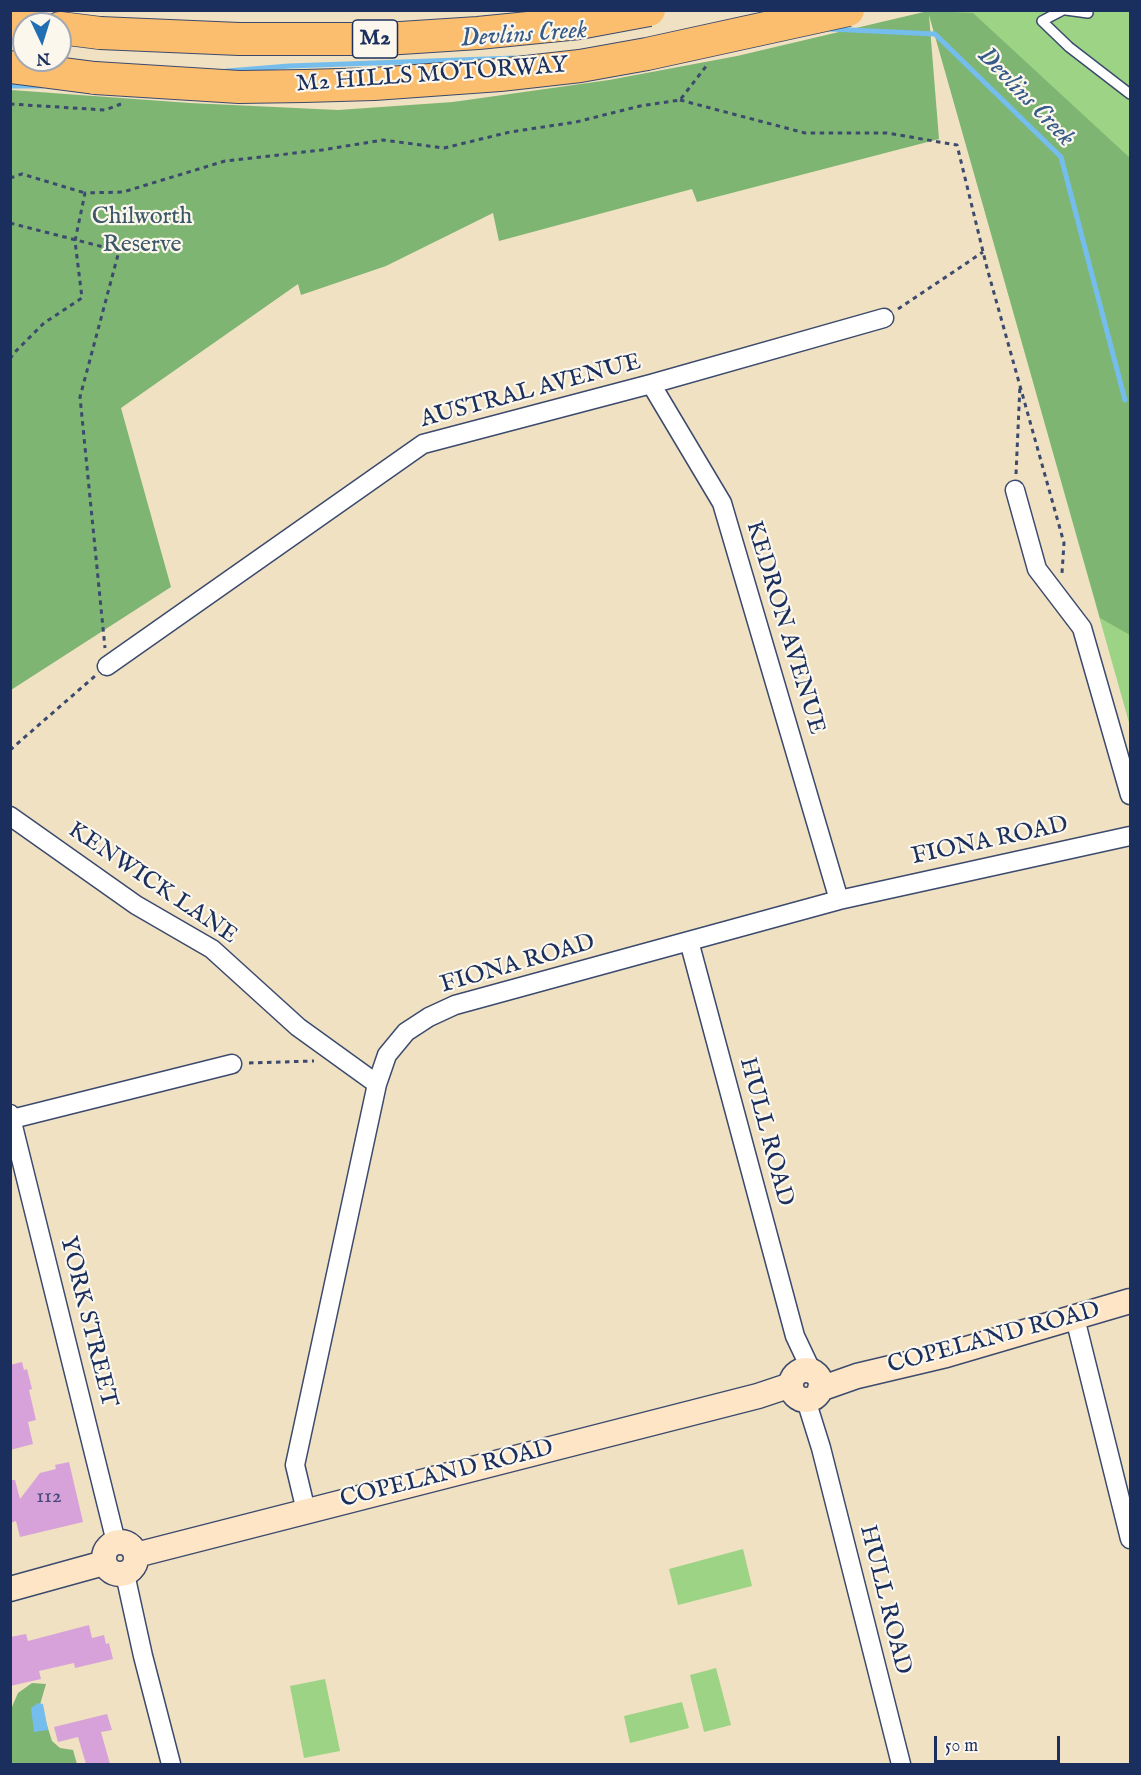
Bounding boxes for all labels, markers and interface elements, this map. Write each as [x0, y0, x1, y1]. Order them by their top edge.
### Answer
north arrow [12, 12, 72, 72]
water label: Devlins Creek [460, 16, 588, 56]
road number: M2 [352, 20, 398, 58]
water label: Devlins Creek [970, 42, 1080, 154]
text: N [36, 48, 51, 68]
street label: M2 HILLS MOTORWAY [295, 52, 569, 100]
park label: Chilworth Reserve [92, 204, 192, 260]
street label: AUSTRAL AVENUE [418, 349, 644, 435]
street label: KEDRON AVENUE [738, 518, 830, 738]
street label: FIONA ROAD [909, 811, 1071, 873]
street label: KENWICK LANE [62, 817, 242, 951]
street label: FIONA ROAD [438, 929, 598, 1001]
street label: HULL ROAD [731, 1054, 799, 1210]
street label: YORK STREET [52, 1234, 122, 1410]
street label: COPELAND ROAD [885, 1297, 1103, 1381]
street label: COPELAND ROAD [338, 1435, 556, 1515]
house number: 112 [36, 1485, 62, 1511]
street label: HULL ROAD [852, 1522, 916, 1678]
scale bar [937, 1724, 1063, 1762]
text: 50 m [945, 1735, 978, 1758]

